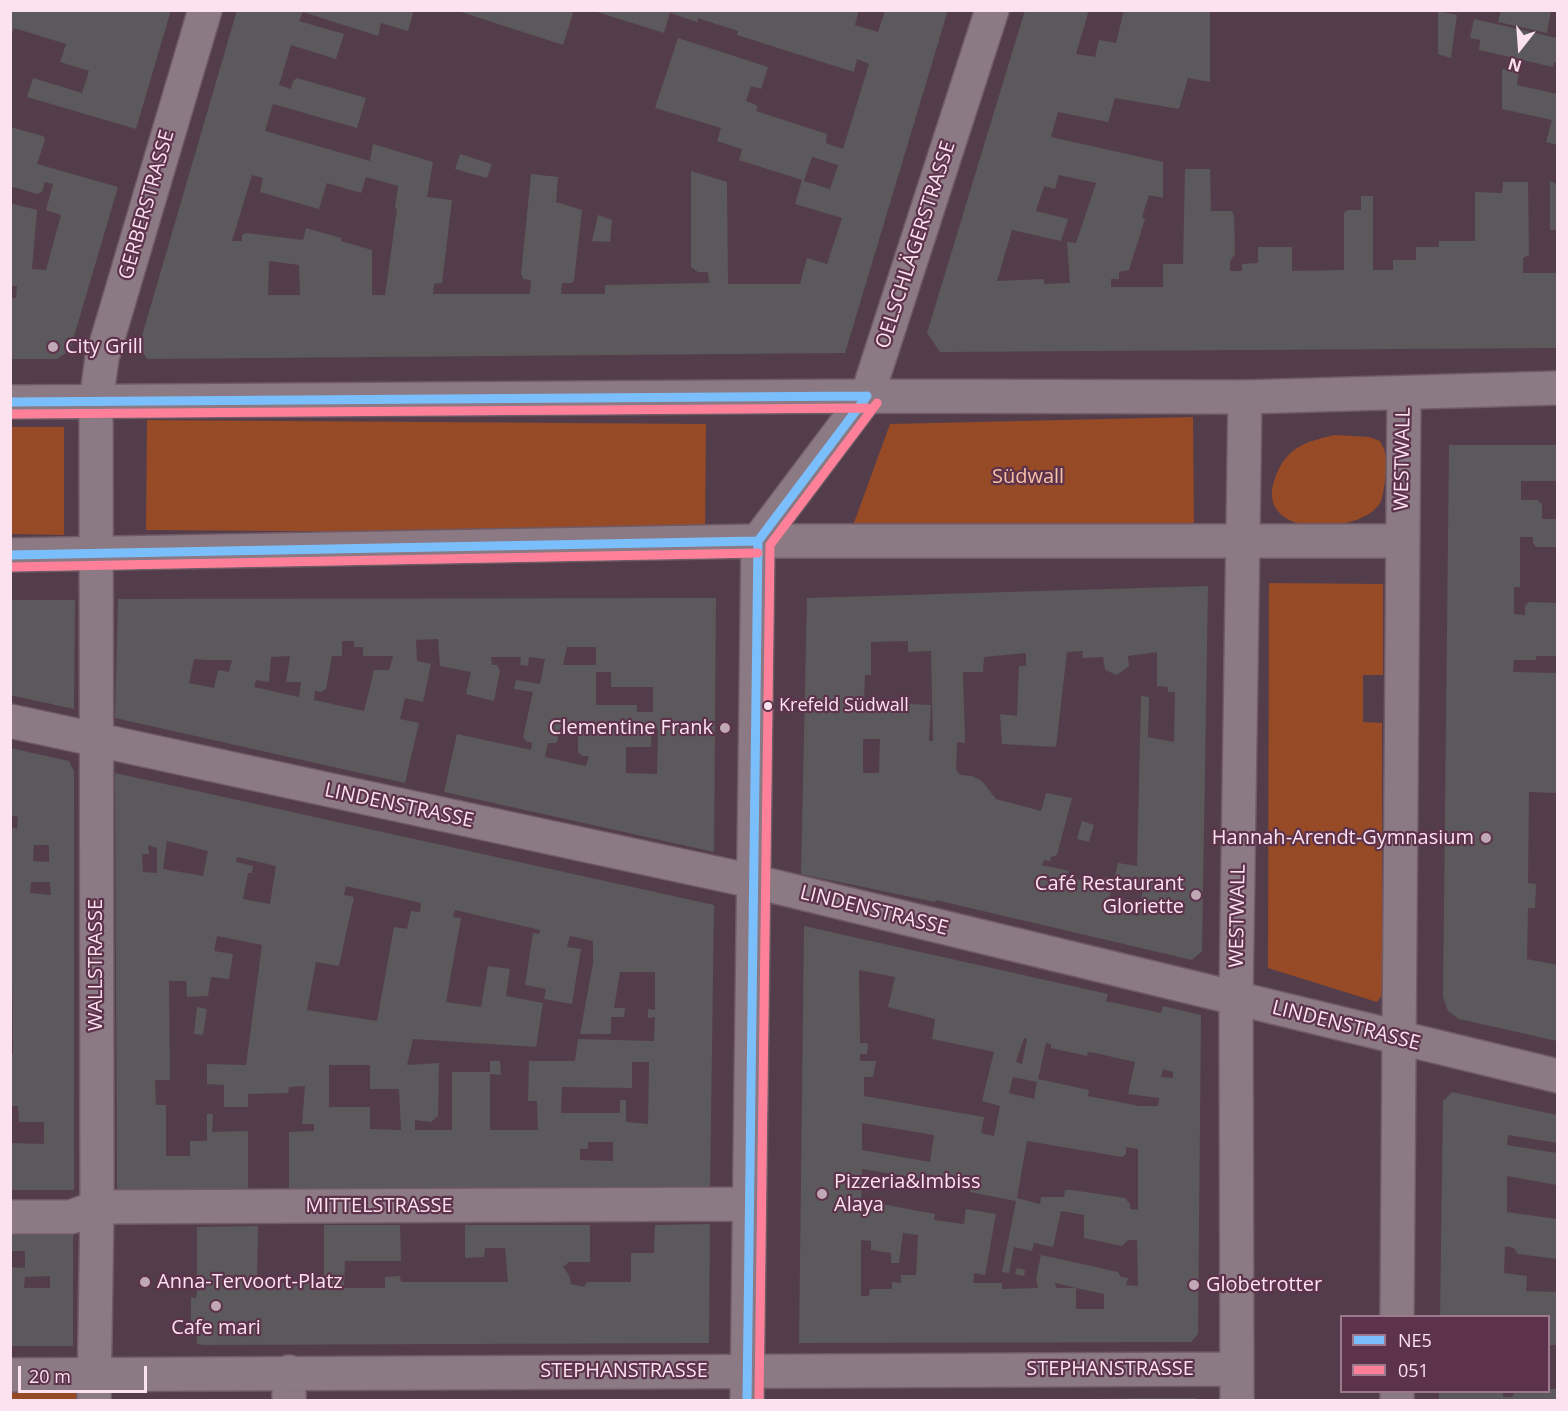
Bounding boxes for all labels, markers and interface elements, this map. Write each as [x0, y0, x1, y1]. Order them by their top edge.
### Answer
north arrow [1490, 18, 1550, 78]
text: N [1505, 53, 1524, 78]
street label: GERBERSTRASSE [114, 127, 180, 283]
street label: OELSCHLÄGERSTRASSE [871, 138, 961, 352]
place label: City Grill [65, 335, 143, 359]
marker: City Grill [46, 340, 60, 354]
street label: WESTWALL [1390, 407, 1416, 511]
park label: Südwall [992, 465, 1064, 489]
place label: Krefeld Südwall [779, 695, 909, 717]
marker: Krefeld Südwall [762, 700, 774, 712]
place label: Clementine Frank [549, 716, 713, 740]
marker: Clementine Frank [718, 721, 732, 735]
street label: LINDENSTRASSE [322, 778, 476, 834]
place label: Hannah-Arendt-Gymnasium [1212, 826, 1474, 850]
marker: Hannah-Arendt-Gymnasium [1479, 831, 1493, 845]
street label: WESTWALL [1225, 864, 1251, 968]
place label: Café Restaurant Gloriette [1035, 872, 1184, 919]
street label: LINDENSTRASSE [797, 881, 951, 941]
marker: Café Restaurant Gloriette [1189, 888, 1203, 902]
street label: WALLSTRASSE [84, 899, 108, 1031]
street label: LINDENSTRASSE [1269, 996, 1423, 1056]
place label: Pizzeria&Imbiss Alaya [834, 1170, 980, 1217]
marker: Pizzeria&Imbiss Alaya [815, 1187, 829, 1201]
street label: MITTELSTRASSE [305, 1194, 453, 1218]
place label: Anna-Tervoort-Platz [157, 1270, 343, 1294]
place label: Globetrotter [1206, 1273, 1322, 1297]
marker: Anna-Tervoort-Platz [138, 1275, 152, 1289]
marker: Globetrotter [1187, 1278, 1201, 1292]
marker: Cafe mari [209, 1299, 223, 1313]
legend [1340, 1315, 1550, 1393]
place label: Cafe mari [171, 1316, 261, 1340]
text: NE5 [1398, 1328, 1432, 1352]
scale bar [21, 1354, 150, 1392]
street label: STEPHANSTRASSE [1026, 1357, 1194, 1381]
text: 051 [1398, 1358, 1429, 1382]
street label: STEPHANSTRASSE [540, 1359, 708, 1383]
text: 20 m [29, 1364, 71, 1388]

